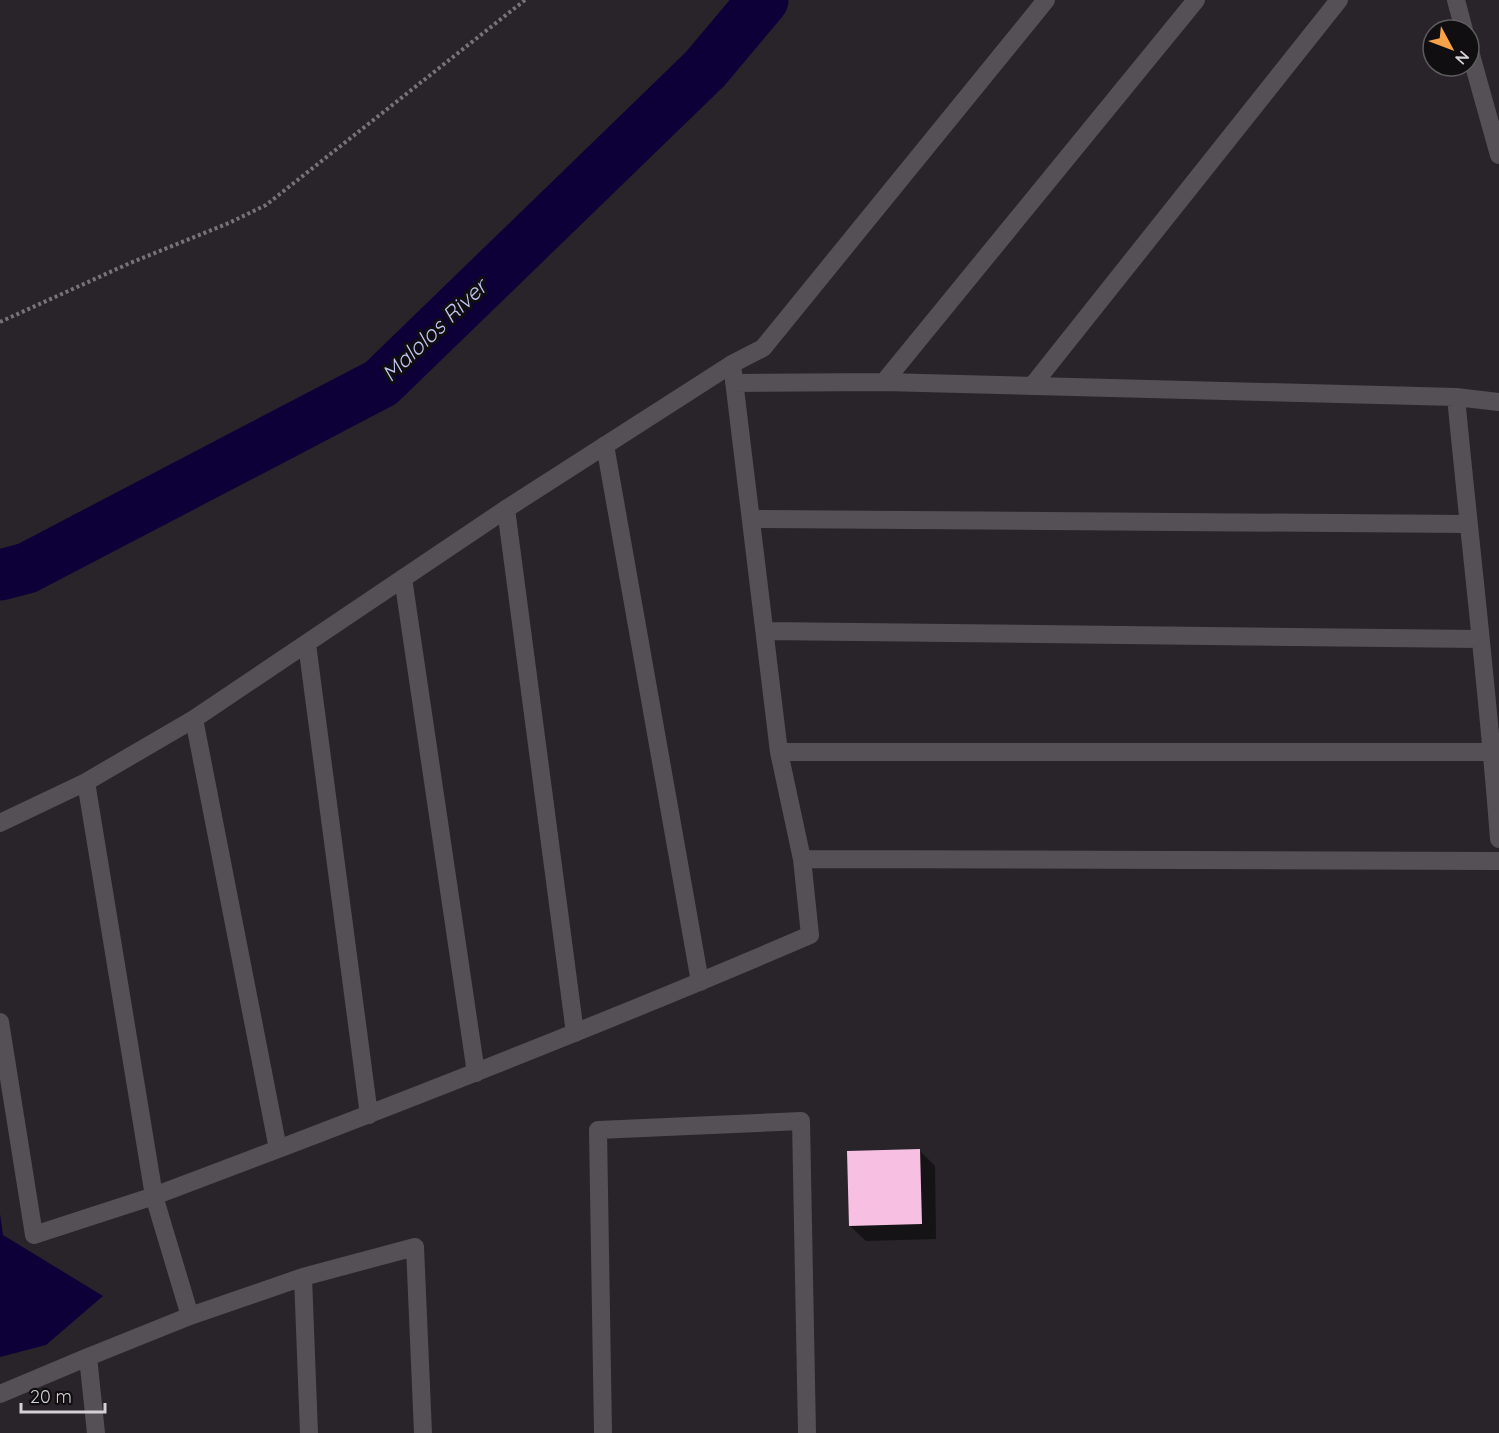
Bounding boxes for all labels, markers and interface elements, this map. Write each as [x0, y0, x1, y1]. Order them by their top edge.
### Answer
north arrow [1421, 18, 1481, 78]
text: N [1451, 47, 1474, 69]
water label: Malolos River [375, 271, 494, 387]
scale bar [21, 1376, 105, 1414]
text: 20 m [30, 1385, 72, 1408]

